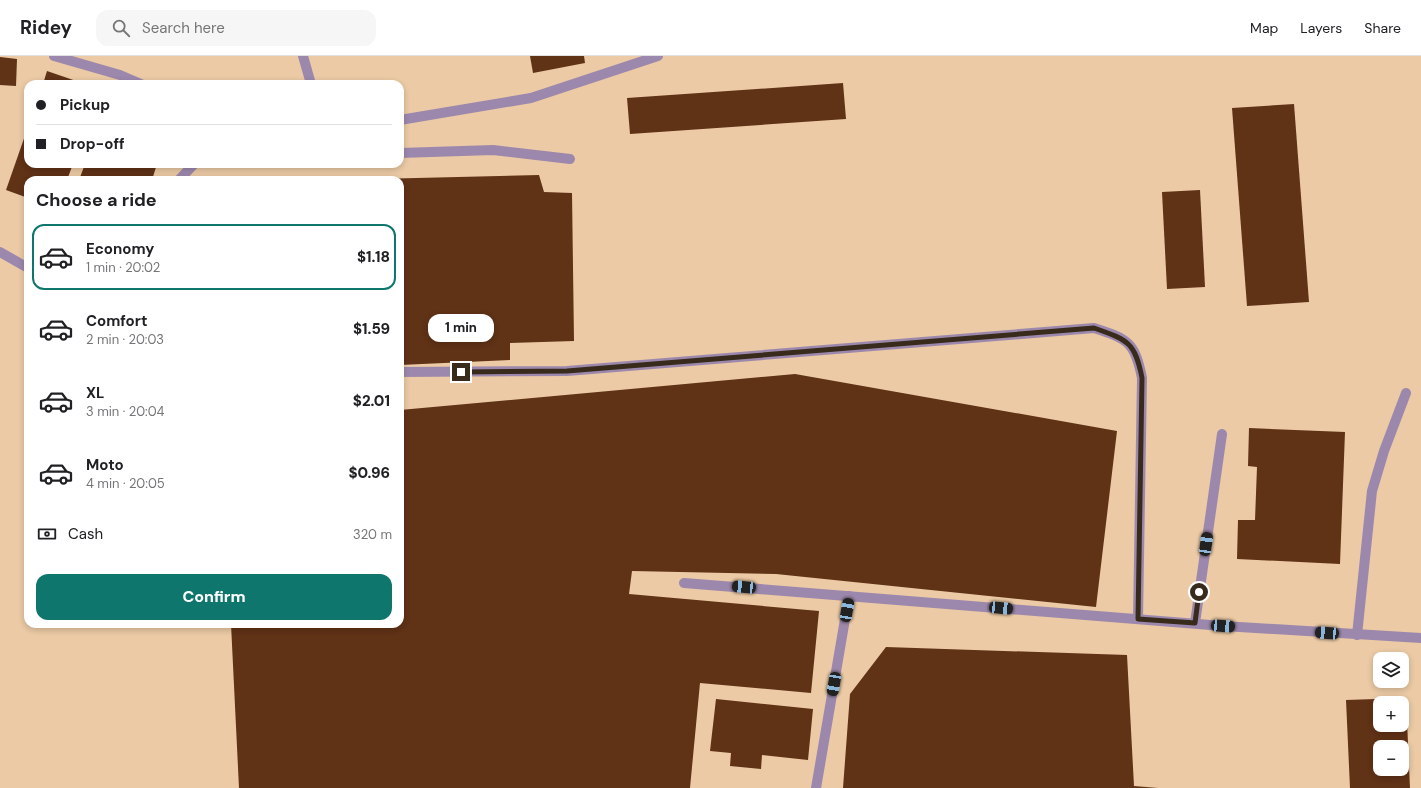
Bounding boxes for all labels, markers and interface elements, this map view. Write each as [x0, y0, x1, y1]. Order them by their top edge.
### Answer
search box [96, 10, 376, 46]
text: Ridey [20, 15, 72, 40]
icon: search [110, 17, 132, 39]
text: Search here [142, 18, 225, 38]
text: Map [1250, 19, 1278, 37]
text: Layers [1300, 19, 1342, 37]
text: Share [1364, 19, 1401, 37]
text: Pickup [60, 95, 110, 115]
text: Drop-off [60, 134, 125, 154]
text: Choose a ride [36, 188, 157, 212]
icon: car [38, 239, 74, 275]
text: Economy [86, 239, 154, 259]
text: $1.18 [357, 247, 390, 267]
text: 1 min · 20:02 [86, 259, 160, 276]
icon: car [38, 311, 74, 347]
text: Comfort [86, 311, 147, 331]
callout: 1 min [428, 314, 494, 342]
text: $1.59 [353, 319, 390, 339]
text: 1 min [445, 319, 477, 336]
text: 2 min · 20:03 [86, 331, 164, 348]
route end [452, 363, 470, 381]
icon: car [38, 383, 74, 419]
text: XL [86, 383, 104, 403]
text: $2.01 [353, 391, 390, 411]
text: 3 min · 20:04 [86, 403, 164, 420]
icon: car [38, 455, 74, 491]
text: Moto [86, 455, 124, 475]
text: $0.96 [348, 463, 390, 483]
text: 4 min · 20:05 [86, 475, 165, 492]
icon: cash [36, 523, 58, 545]
text: Cash [68, 524, 103, 544]
text: 320 m [353, 526, 392, 543]
car [1198, 531, 1214, 557]
button: Confirm [36, 574, 392, 620]
car [732, 580, 756, 594]
route start [1190, 583, 1208, 601]
car [839, 597, 855, 623]
car [989, 601, 1013, 615]
car [1211, 619, 1235, 633]
car [1315, 626, 1339, 640]
map controls [1373, 652, 1409, 776]
button: layers [1373, 652, 1409, 688]
car [826, 671, 842, 697]
button: + [1373, 696, 1409, 732]
button: − [1373, 740, 1409, 776]

